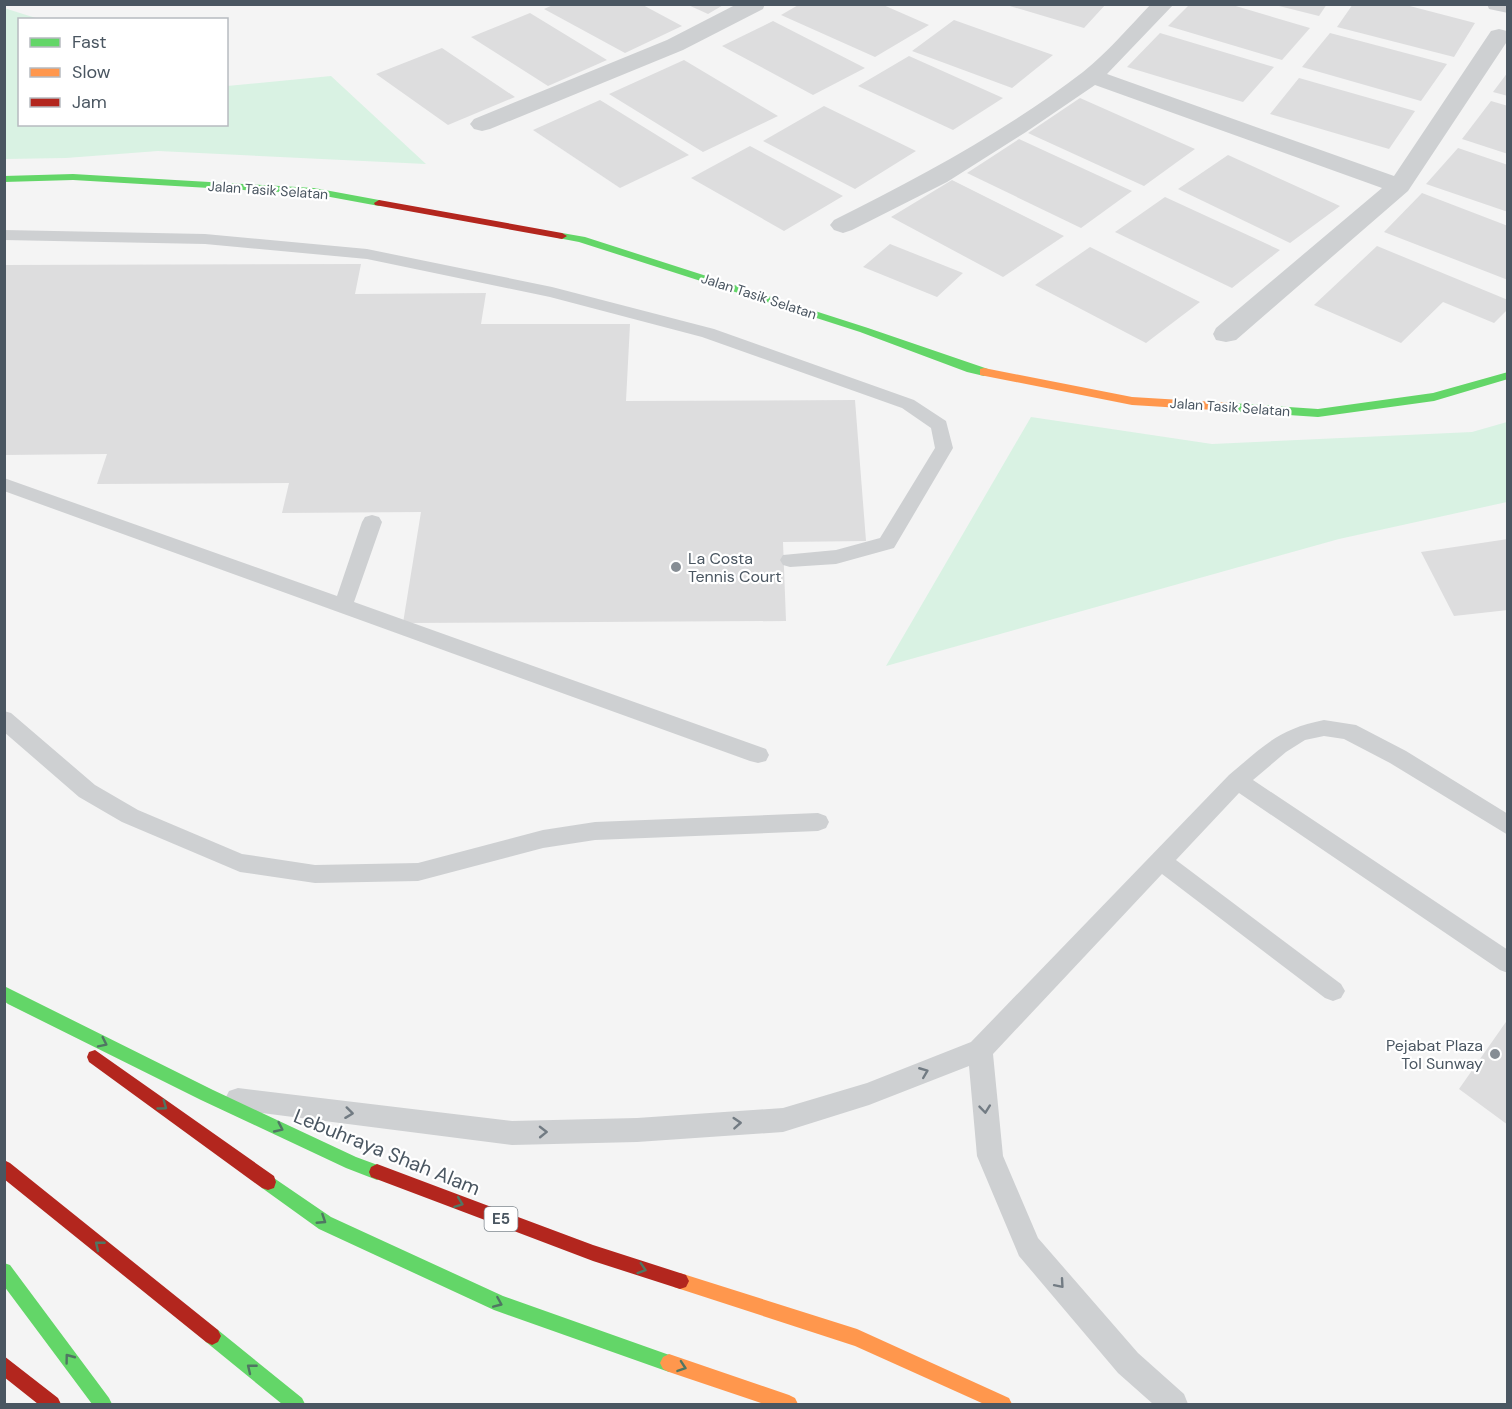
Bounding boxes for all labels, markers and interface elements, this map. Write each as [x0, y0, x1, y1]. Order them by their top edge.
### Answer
legend [18, 18, 228, 126]
text: Fast [72, 30, 107, 54]
text: Slow [72, 60, 111, 84]
text: Jam [72, 90, 107, 114]
street label: Jalan Tasik Selatan [207, 177, 329, 203]
street label: Jalan Tasik Selatan [699, 269, 819, 323]
street label: Jalan Tasik Selatan [1169, 394, 1291, 420]
place label: La Costa Tennis Court [688, 548, 781, 587]
marker: La Costa Tennis Court [669, 560, 683, 574]
place label: Pejabat Plaza Tol Sunway [1386, 1035, 1483, 1074]
one-way arrow [97, 1036, 108, 1048]
marker: Pejabat Plaza Tol Sunway [1488, 1047, 1502, 1061]
one-way arrow [918, 1067, 929, 1079]
one-way arrow [156, 1099, 167, 1110]
street label: Lebuhraya Shah Alam [290, 1103, 484, 1201]
one-way arrow [978, 1104, 991, 1113]
one-way arrow [344, 1106, 354, 1118]
one-way arrow [733, 1117, 742, 1130]
one-way arrow [272, 1121, 283, 1133]
one-way arrow [538, 1126, 547, 1138]
one-way arrow [453, 1195, 464, 1208]
road number: E5 [484, 1207, 518, 1231]
one-way arrow [315, 1212, 326, 1223]
one-way arrow [95, 1241, 106, 1252]
one-way arrow [636, 1262, 647, 1274]
one-way arrow [1053, 1277, 1064, 1288]
one-way arrow [492, 1296, 503, 1308]
one-way arrow [65, 1353, 76, 1364]
one-way arrow [676, 1360, 687, 1373]
one-way arrow [247, 1364, 258, 1375]

